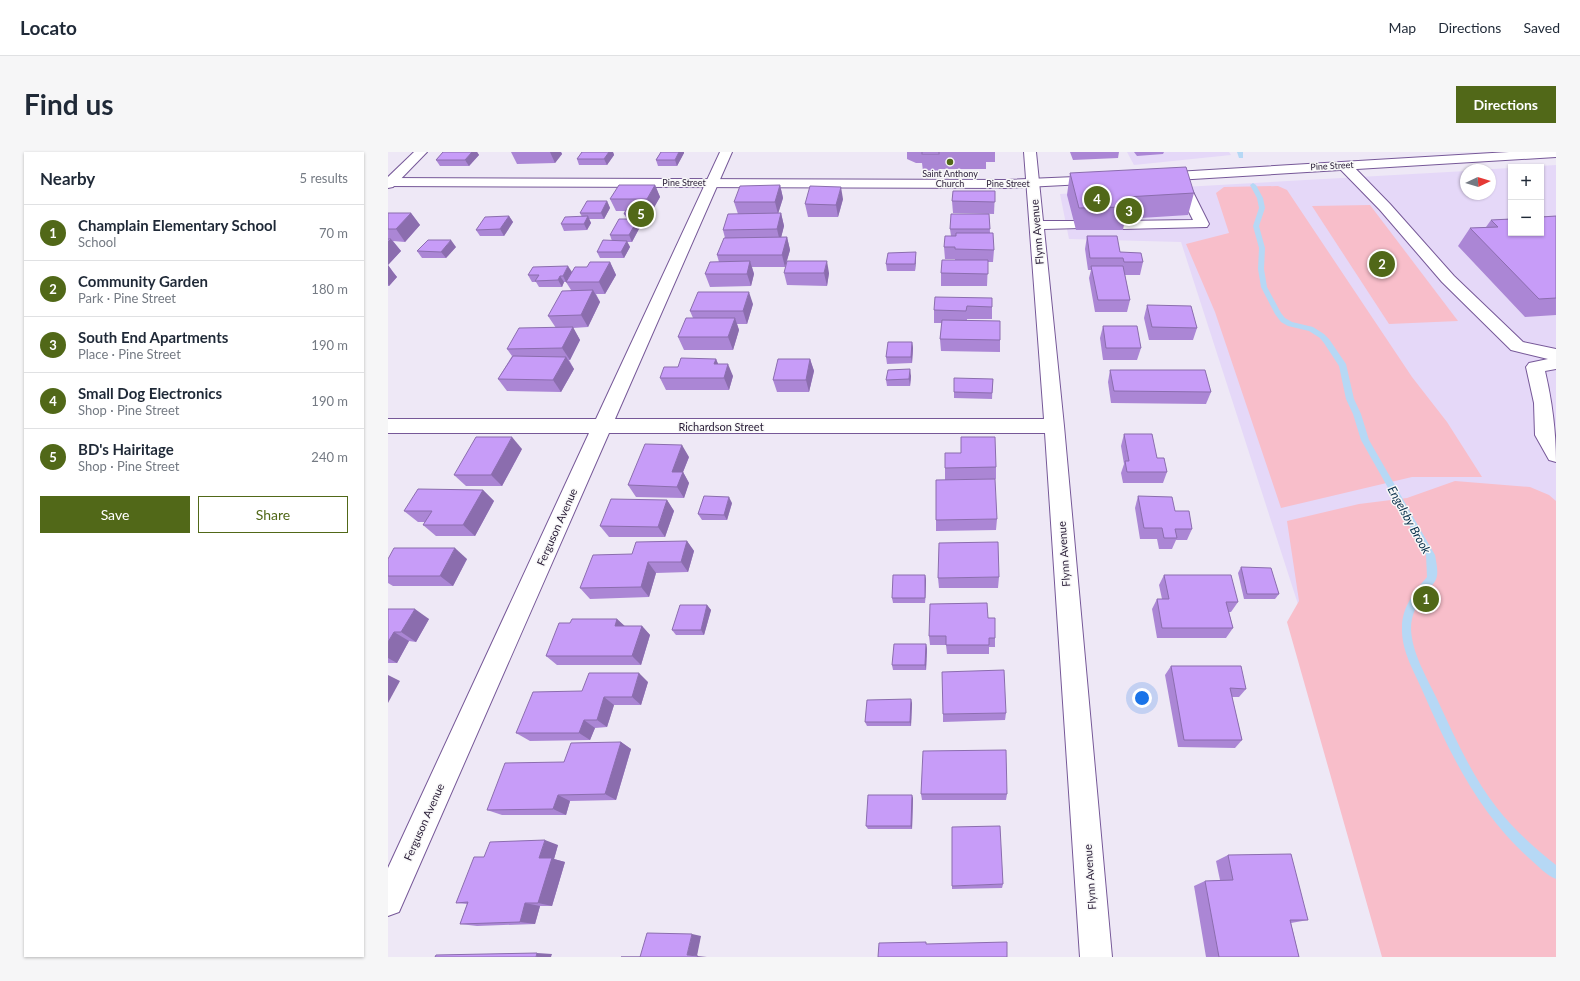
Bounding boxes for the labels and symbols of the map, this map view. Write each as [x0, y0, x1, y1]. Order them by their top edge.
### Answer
marker: Saint Anthony Church [945, 157, 955, 167]
street label: Pine Street [1310, 159, 1355, 172]
north arrow [1460, 164, 1496, 200]
place label: Saint Anthony Church [922, 168, 978, 189]
street label: Pine Street [662, 177, 706, 188]
street label: Pine Street [986, 178, 1030, 189]
pin: 4 [1084, 184, 1110, 214]
pin: 3 [1116, 196, 1142, 226]
pin: 5 [628, 199, 654, 229]
street label: Flynn Avenue [1027, 199, 1046, 265]
pin: 2 [1369, 249, 1395, 279]
street label: Richardson Street [678, 420, 764, 433]
water label: Engelsby Brook [1385, 483, 1434, 557]
street label: Ferguson Avenue [534, 486, 579, 567]
street label: Flynn Avenue [1055, 521, 1072, 587]
pin: 1 [1413, 584, 1439, 614]
your location [1132, 688, 1152, 708]
street label: Ferguson Avenue [401, 781, 446, 862]
street label: Flynn Avenue [1081, 844, 1098, 910]

